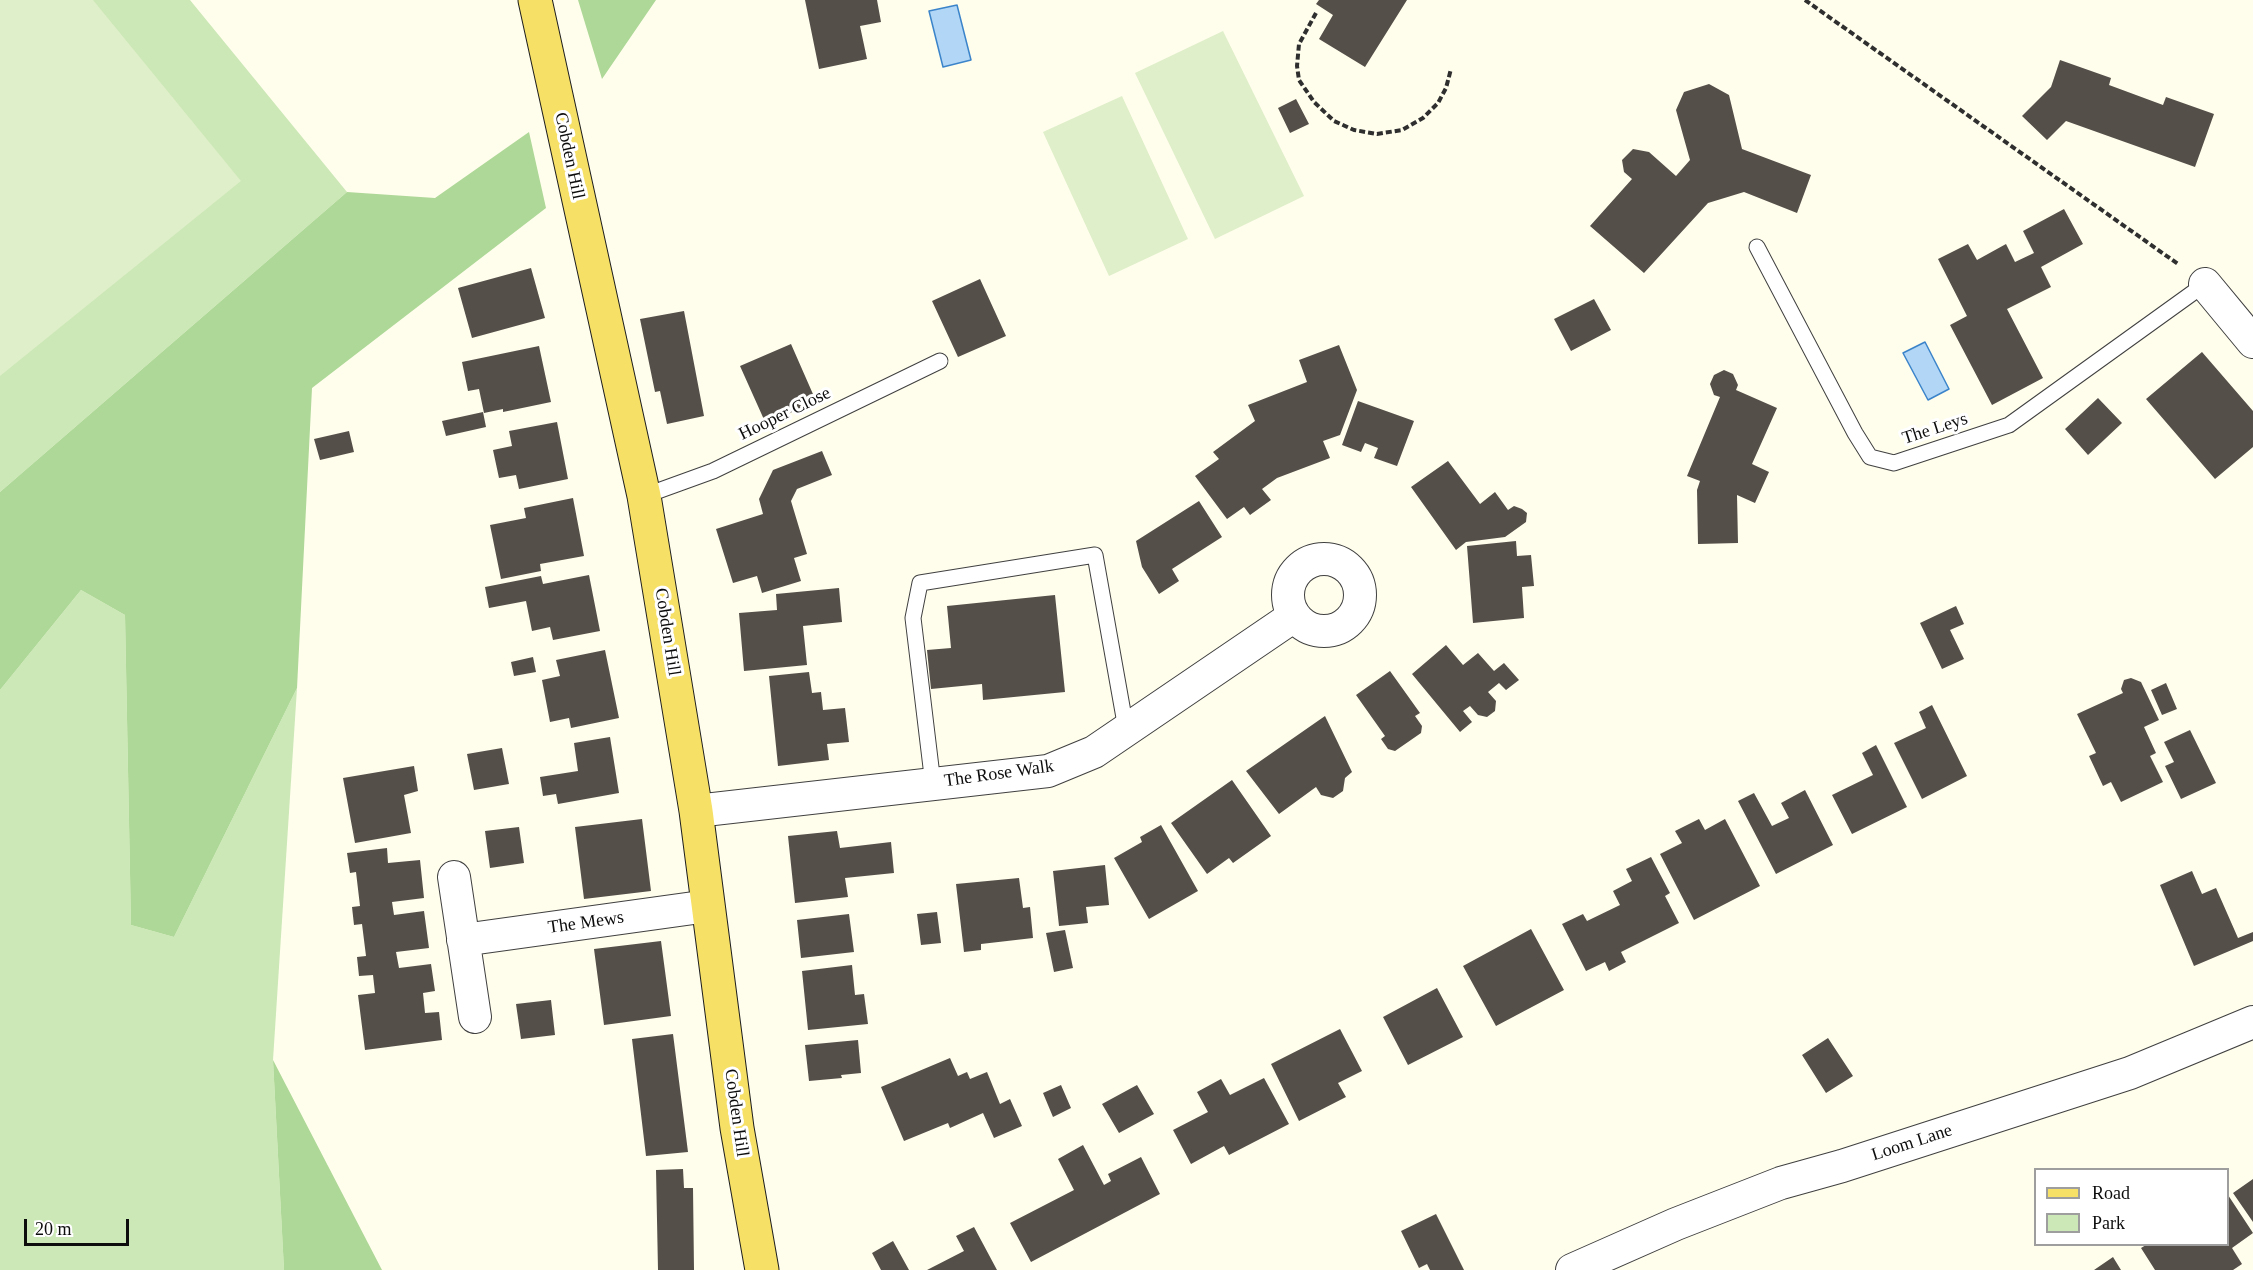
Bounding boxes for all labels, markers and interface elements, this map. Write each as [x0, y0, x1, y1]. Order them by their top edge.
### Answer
street label: Cobden Hill [549, 110, 589, 202]
street label: Hooper Close [736, 382, 834, 446]
street label: The Leys [1900, 408, 1970, 450]
street label: Cobden Hill [649, 587, 685, 677]
street label: The Rose Walk [943, 756, 1055, 792]
street label: The Mews [547, 907, 625, 939]
street label: Cobden Hill [719, 1068, 753, 1158]
street label: Loom Lane [1869, 1120, 1955, 1166]
legend [2034, 1168, 2229, 1246]
text: Road [2092, 1183, 2130, 1203]
scale bar [27, 1207, 132, 1245]
text: Park [2092, 1213, 2125, 1233]
text: 20 m [35, 1219, 72, 1239]

